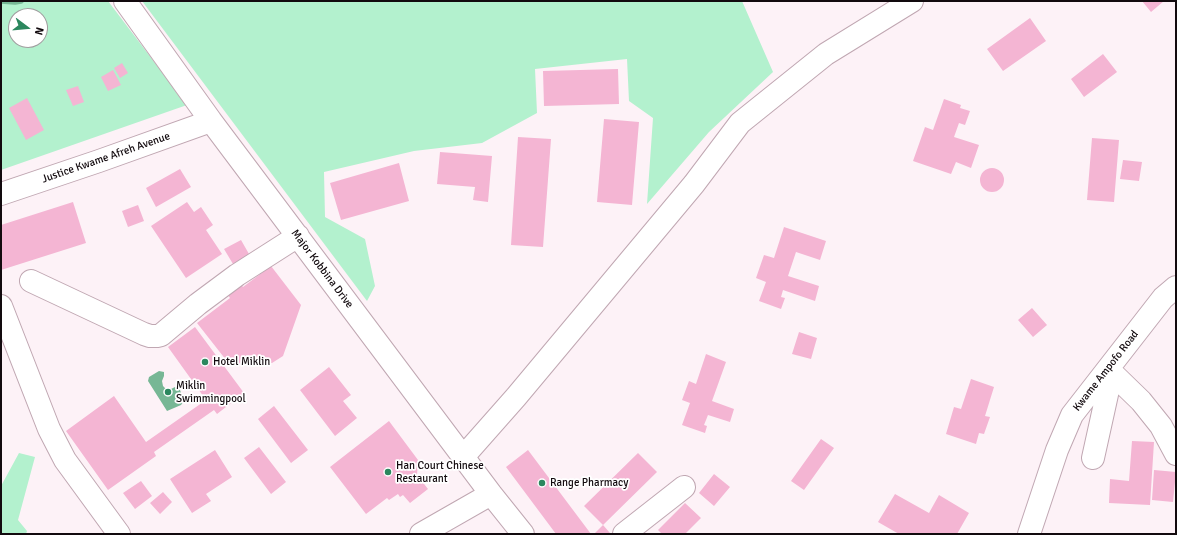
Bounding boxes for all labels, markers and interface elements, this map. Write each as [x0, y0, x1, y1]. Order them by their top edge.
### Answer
north arrow [8, 8, 48, 48]
text: N [32, 26, 46, 37]
street label: Justice Kwame Afreh Avenue [40, 130, 172, 186]
street label: Major Kobbina Drive [288, 227, 356, 311]
street label: Kwame Ampofo Road [1070, 328, 1142, 414]
place label: Hotel Miklin [213, 355, 270, 369]
marker: Hotel Miklin [200, 357, 210, 367]
place label: Miklin Swimmingpool [176, 379, 246, 405]
marker: Miklin Swimmingpool [163, 387, 173, 397]
place label: Han Court Chinese Restaurant [396, 459, 484, 485]
marker: Han Court Chinese Restaurant [383, 467, 393, 477]
place label: Range Pharmacy [550, 476, 628, 490]
marker: Range Pharmacy [537, 478, 547, 488]

